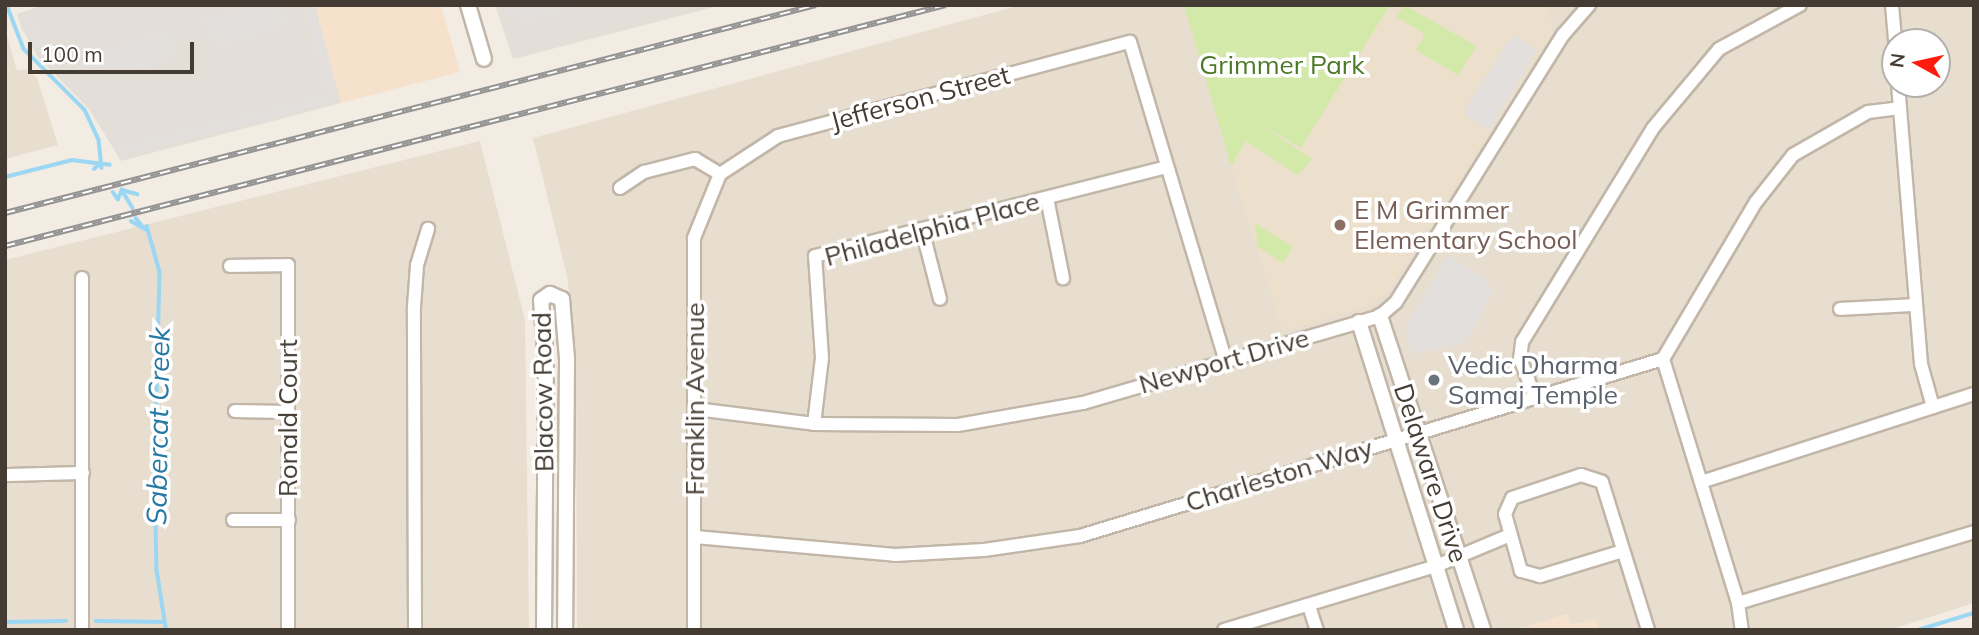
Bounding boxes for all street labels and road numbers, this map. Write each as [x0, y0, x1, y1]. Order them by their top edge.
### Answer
street label: Jefferson Street [827, 59, 1013, 137]
street label: Philadelphia Place [821, 185, 1043, 273]
street label: Franklin Avenue [679, 303, 711, 495]
street label: Blacow Road [526, 312, 560, 472]
street label: Newport Drive [1135, 322, 1313, 400]
street label: Ronald Court [272, 339, 304, 497]
street label: Delaware Drive [1387, 380, 1475, 566]
street label: Charleston Way [1182, 432, 1376, 518]

